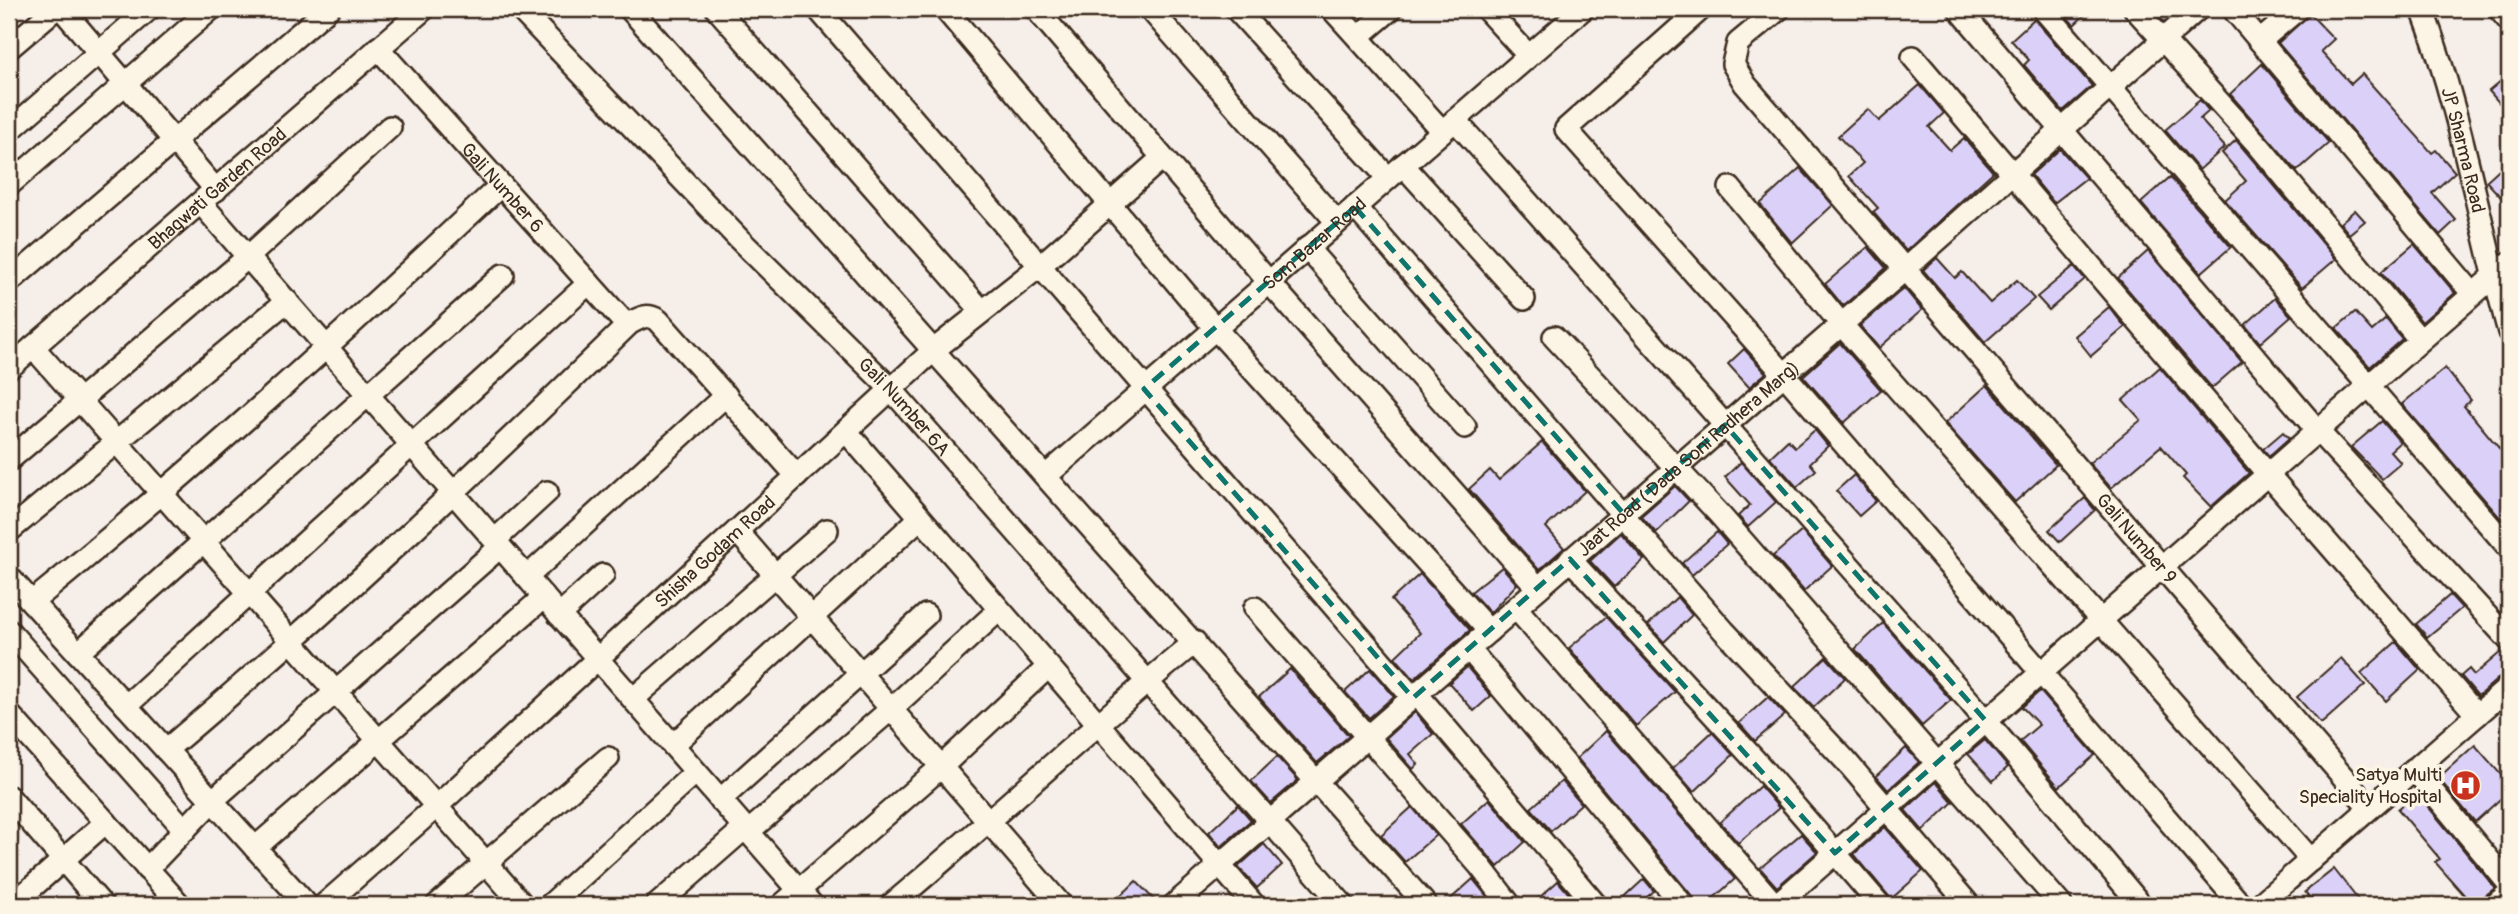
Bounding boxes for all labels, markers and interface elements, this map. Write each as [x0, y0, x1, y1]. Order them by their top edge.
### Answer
street label: JP Sharma Road [2436, 84, 2490, 215]
street label: Bhagwati Garden Road [144, 123, 292, 255]
street label: Gali Number 6 [455, 138, 549, 238]
street label: Som Bazar Road [1257, 192, 1372, 296]
street label: Gali Number 6A [853, 353, 955, 461]
street label: Jaat Road ( Dada Soni Radhera Marg) [1572, 356, 1805, 562]
street label: Gali Number 9 [2091, 489, 2182, 589]
street label: Shisha Godam Road [650, 491, 781, 613]
place label: Satya Multi Speciality Hospital [2299, 763, 2442, 809]
hospital icon: Satya Multi Speciality Hospital [2448, 768, 2482, 802]

